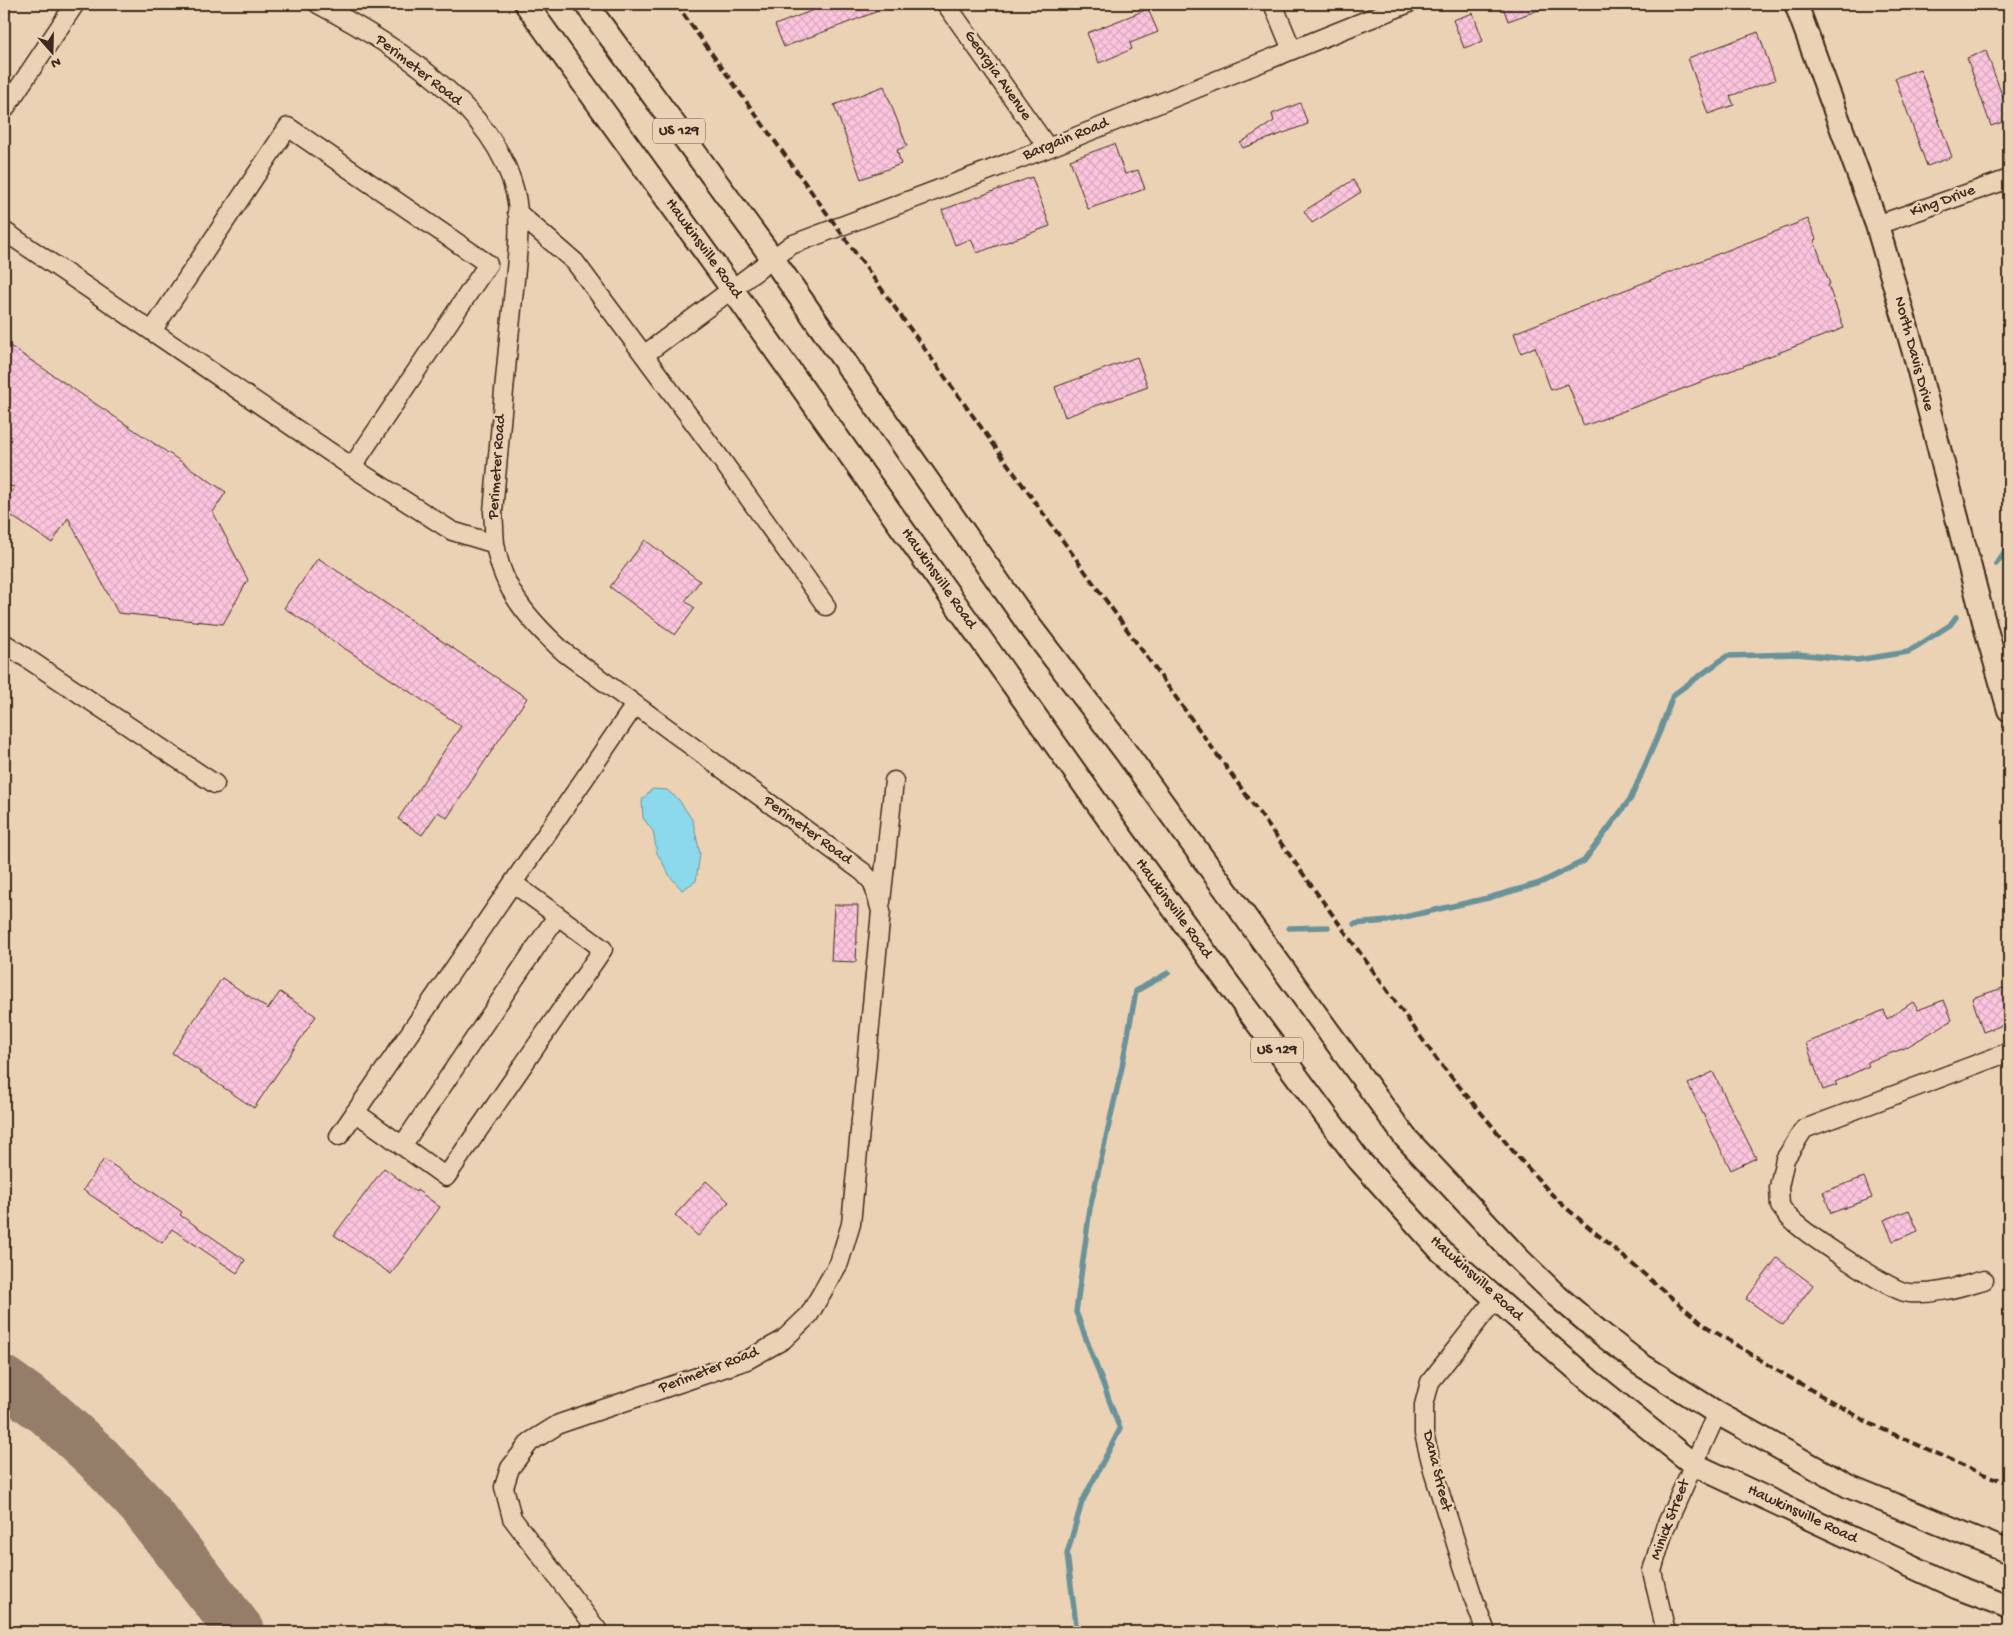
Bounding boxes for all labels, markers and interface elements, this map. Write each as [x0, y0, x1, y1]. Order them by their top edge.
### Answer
street label: Georgia Avenue [959, 27, 1036, 125]
north arrow [28, 28, 78, 78]
street label: Perimeter Road [370, 31, 467, 112]
text: N [48, 52, 63, 71]
street label: Bargain Road [1020, 114, 1113, 166]
road number: US 129 [653, 118, 705, 144]
street label: King Drive [1908, 181, 1979, 222]
street label: Hawkinsville Road [660, 195, 747, 304]
street label: North Davis Drive [1889, 295, 1938, 414]
street label: Perimeter Road [485, 412, 511, 521]
street label: Hawkinsville Road [896, 525, 981, 635]
street label: Perimeter Road [758, 792, 856, 871]
street label: Hawkinsville Road [1130, 855, 1217, 964]
road number: US 129 [1251, 1038, 1303, 1062]
street label: Hawkinsville Road [1425, 1232, 1528, 1327]
street label: Perimeter Road [656, 1343, 763, 1399]
street label: Dana Street [1417, 1428, 1456, 1515]
street label: Minick Street [1647, 1476, 1696, 1563]
street label: Hawkinsville Road [1744, 1481, 1861, 1549]

